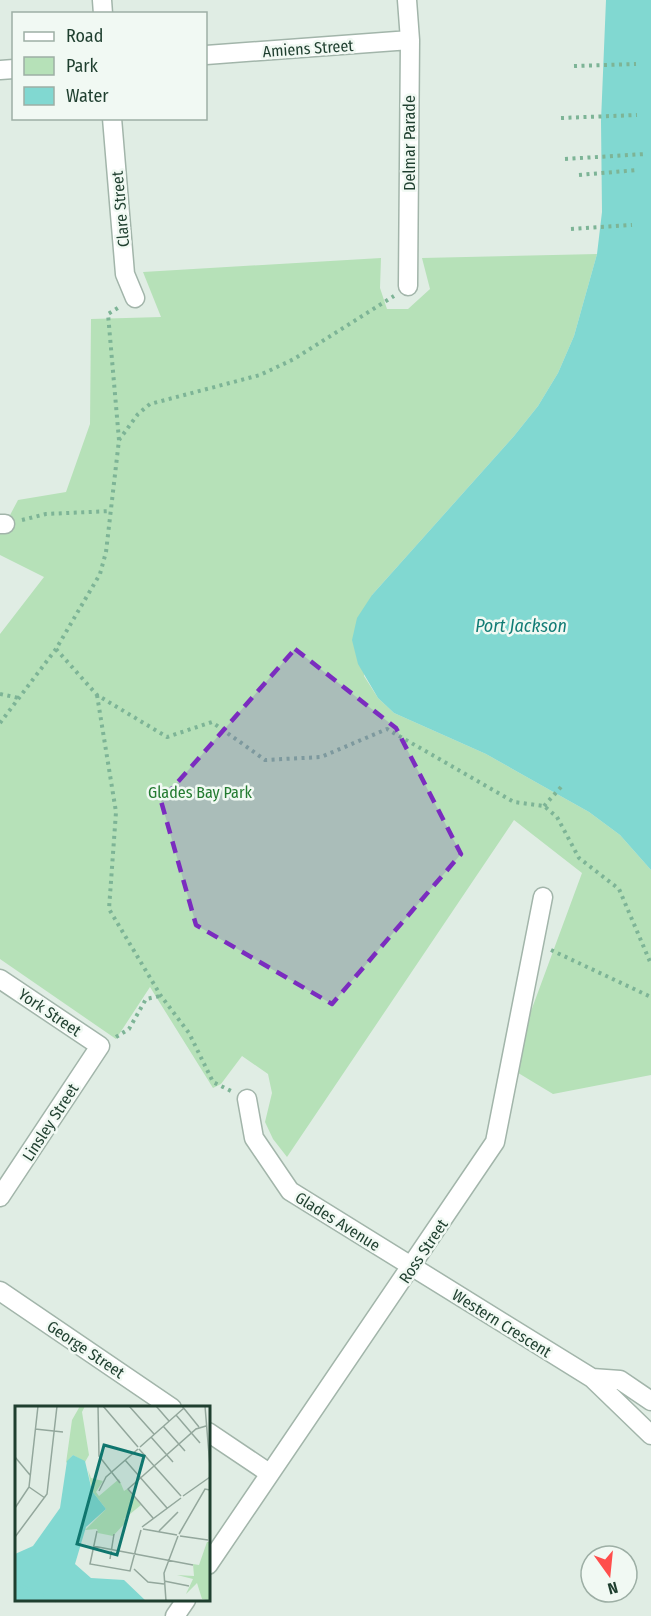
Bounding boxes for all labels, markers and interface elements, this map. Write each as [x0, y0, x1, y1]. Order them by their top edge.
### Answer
legend [12, 12, 207, 120]
text: Road [66, 25, 103, 47]
street label: Amiens Street [262, 36, 355, 61]
text: Park [66, 55, 99, 77]
text: Water [66, 85, 109, 107]
street label: Delmar Parade [400, 95, 419, 191]
street label: Clare Street [108, 169, 133, 248]
water label: Port Jackson [475, 615, 567, 637]
park label: Glades Bay Park [148, 783, 252, 802]
street label: York Street [15, 985, 85, 1041]
street label: Linsley Street [18, 1079, 83, 1165]
street label: Glades Avenue [292, 1188, 384, 1255]
street label: Ross Street [395, 1215, 452, 1287]
street label: Western Crescent [449, 1285, 555, 1362]
street label: George Street [43, 1317, 129, 1383]
inset map [15, 1406, 210, 1601]
north arrow [579, 1544, 639, 1604]
text: N [606, 1578, 620, 1598]

